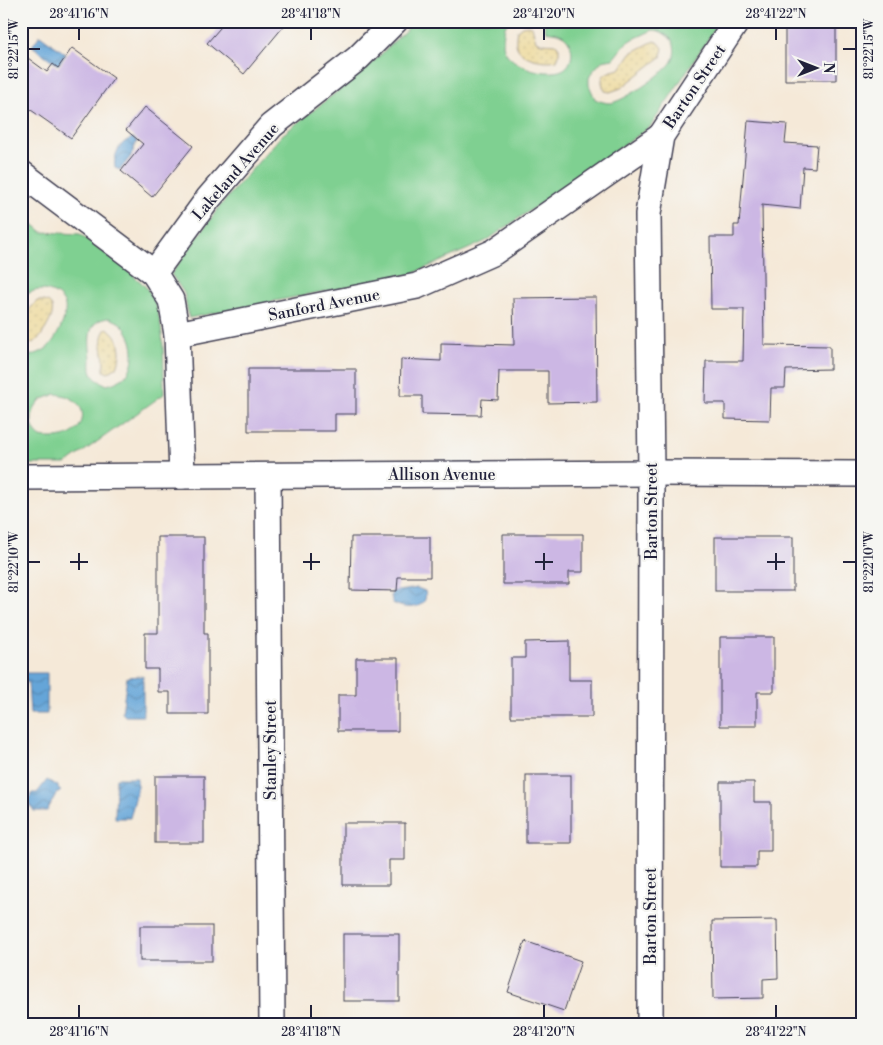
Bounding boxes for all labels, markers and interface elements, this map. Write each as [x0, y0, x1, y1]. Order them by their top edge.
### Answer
text: 28°41'16"N [49, 7, 109, 22]
text: 28°41'18"N [281, 7, 341, 22]
text: 28°41'20"N [513, 7, 575, 22]
text: 28°41'22"N [746, 7, 807, 22]
text: 81°22'15"W [7, 18, 22, 79]
text: 81°22'15"W [862, 18, 877, 79]
street label: Barton Street [659, 40, 731, 133]
north arrow [790, 42, 840, 92]
text: N [819, 62, 837, 74]
street label: Lakeland Avenue [188, 119, 283, 224]
street label: Sanford Avenue [267, 284, 382, 326]
street label: Barton Street [642, 462, 662, 561]
street label: Allison Avenue [387, 465, 496, 485]
text: 81°22'10"W [7, 530, 22, 593]
text: 81°22'10"W [862, 530, 877, 593]
street label: Stanley Street [261, 700, 281, 800]
street label: Barton Street [641, 867, 661, 966]
text: 28°41'16"N [49, 1025, 109, 1040]
text: 28°41'18"N [281, 1025, 341, 1040]
text: 28°41'20"N [513, 1025, 575, 1040]
text: 28°41'22"N [746, 1025, 807, 1040]

